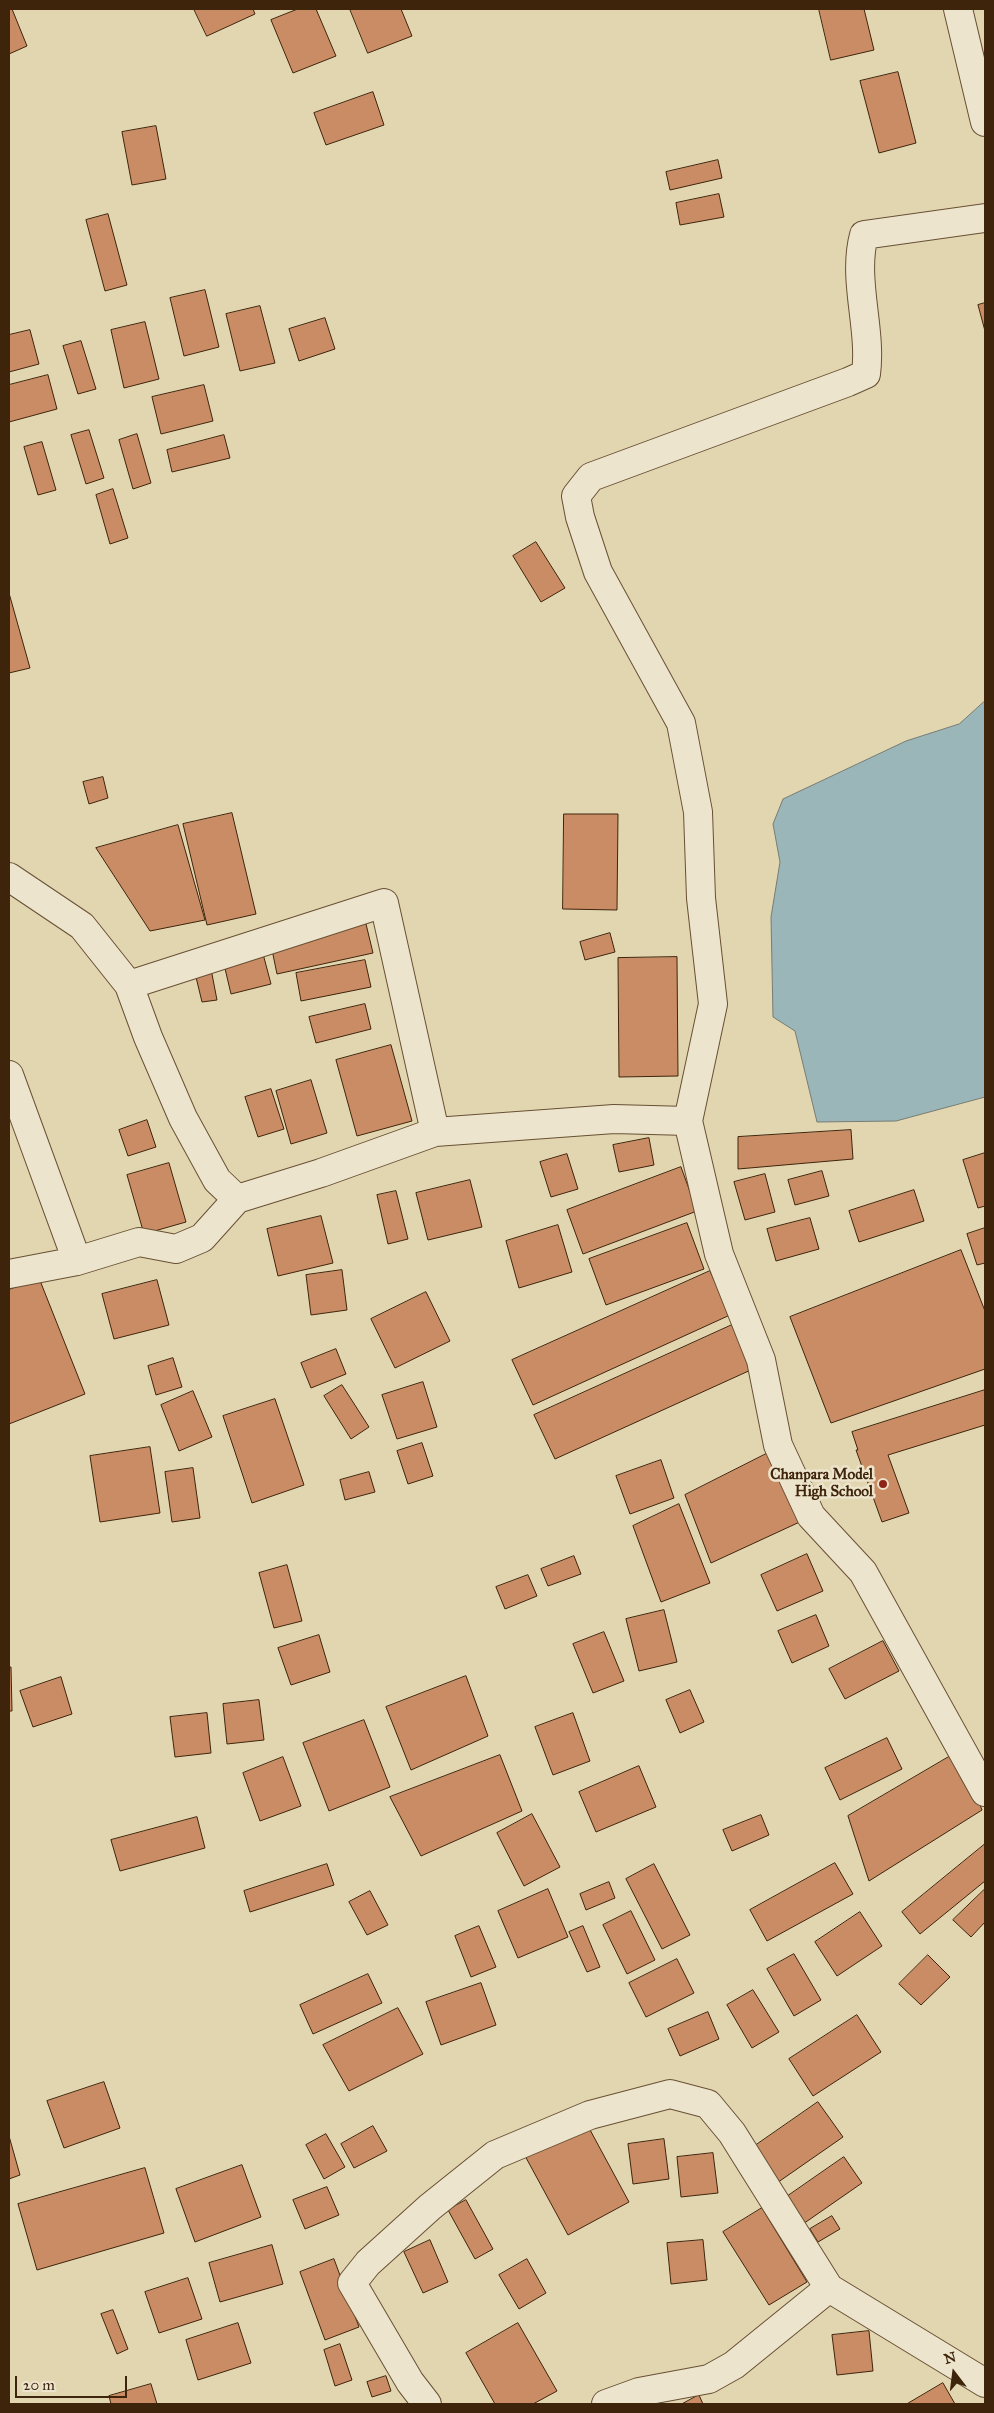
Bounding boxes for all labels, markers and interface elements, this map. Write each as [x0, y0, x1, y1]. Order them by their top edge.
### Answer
place label: Chanpara Model High School [770, 1466, 873, 1501]
marker: Chanpara Model High School [877, 1478, 889, 1490]
north arrow [929, 2348, 979, 2398]
text: N [942, 2348, 958, 2368]
scale bar [18, 2366, 130, 2398]
text: 20 m [23, 2376, 55, 2394]

